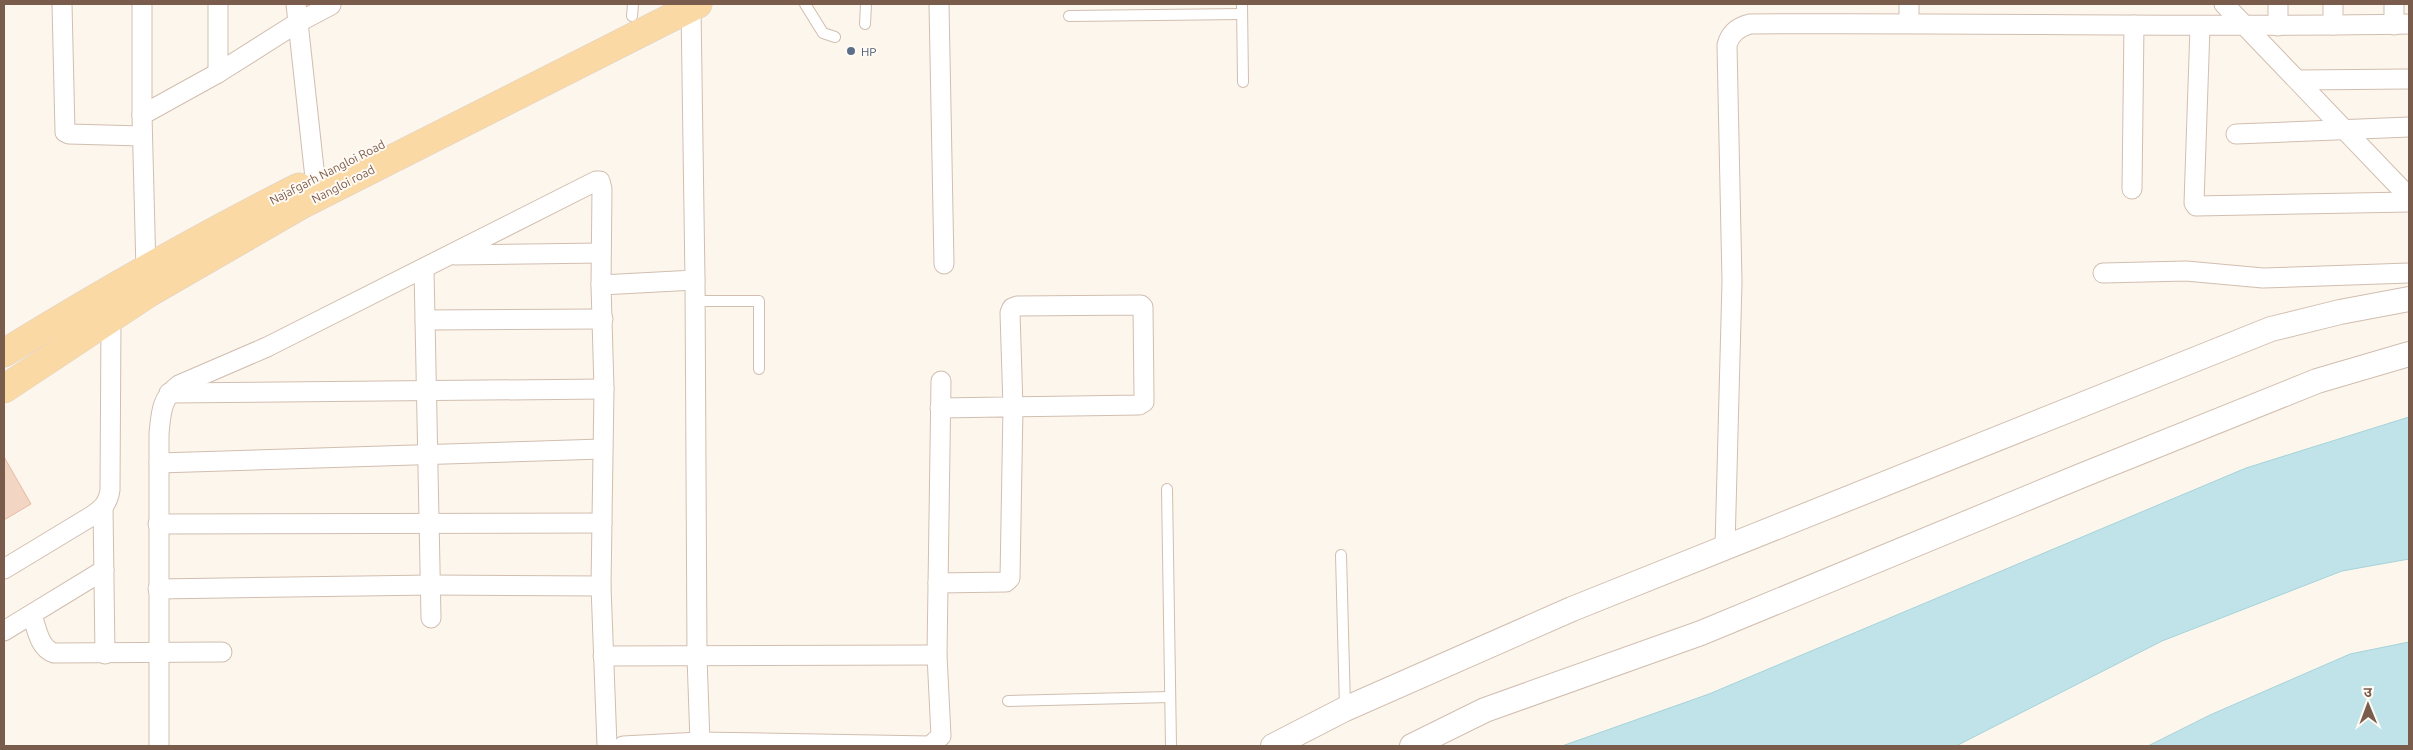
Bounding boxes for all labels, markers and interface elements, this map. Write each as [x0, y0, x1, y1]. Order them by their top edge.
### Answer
marker: HP [845, 45, 857, 57]
place label: HP [861, 45, 877, 58]
street label: Najafgarh Nangloi Road [267, 137, 387, 207]
street label: Nangloi road [309, 163, 377, 205]
north arrow [2343, 680, 2393, 730]
text: उ [2364, 684, 2373, 700]

